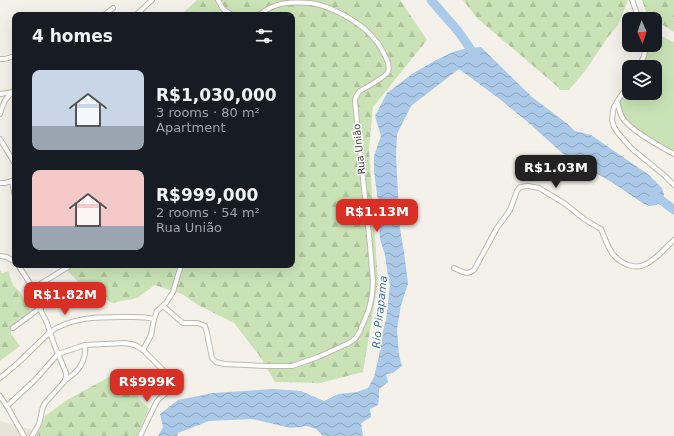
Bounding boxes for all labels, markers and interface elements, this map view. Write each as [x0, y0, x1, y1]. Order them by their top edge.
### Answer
north arrow [622, 12, 662, 52]
map controls [622, 12, 662, 100]
icon: filters [253, 25, 275, 47]
text: 4 homes [32, 26, 113, 46]
button: layers [622, 60, 662, 100]
text: R$1,030,000 [156, 85, 277, 105]
icon: home [64, 86, 112, 134]
text: 3 rooms · 80 m² [156, 105, 260, 120]
text: Apartment [156, 120, 226, 135]
street label: Rua União [351, 123, 367, 175]
pin: R$1.03M [519, 155, 593, 189]
text: R$1.03M [524, 160, 588, 175]
text: R$999,000 [156, 185, 258, 205]
icon: home [64, 186, 112, 234]
pin: R$1.13M [340, 199, 414, 233]
text: R$1.13M [345, 204, 409, 219]
text: 2 rooms · 54 m² [156, 205, 260, 220]
text: Rua União [156, 220, 222, 235]
water label: Rio Pirapama [370, 275, 390, 349]
pin: R$1.82M [28, 282, 102, 316]
text: R$1.82M [33, 287, 97, 302]
pin: R$999K [114, 369, 180, 403]
text: R$999K [119, 374, 175, 389]

